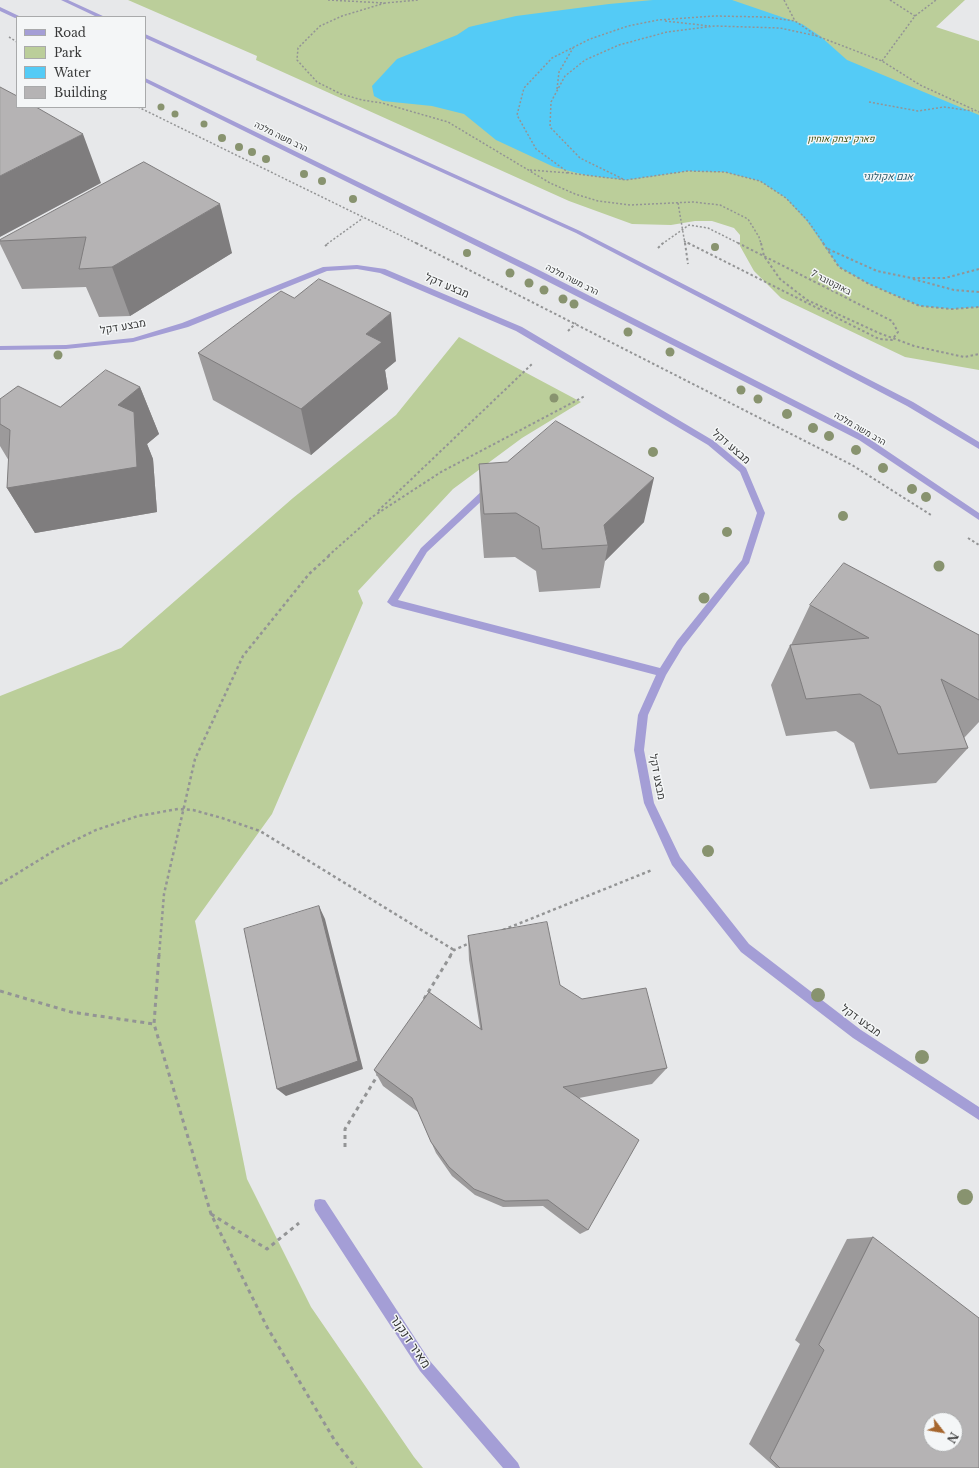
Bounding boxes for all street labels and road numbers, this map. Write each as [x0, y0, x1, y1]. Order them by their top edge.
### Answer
street label: הרב משה מלכה [252, 119, 310, 155]
street label: הרב משה מלכה [544, 262, 600, 298]
street label: 7 באוקטובר [809, 268, 853, 298]
street label: מבצע דקל [423, 271, 471, 301]
street label: מבצע דקל [99, 316, 147, 338]
street label: הרב משה מלכה [832, 410, 888, 448]
street label: מבצע דקל [709, 427, 753, 467]
street label: מבצע דקל [646, 753, 668, 801]
street label: מבצע דקל [838, 1002, 884, 1040]
street label: מאיר דנקנר [386, 1312, 434, 1372]

